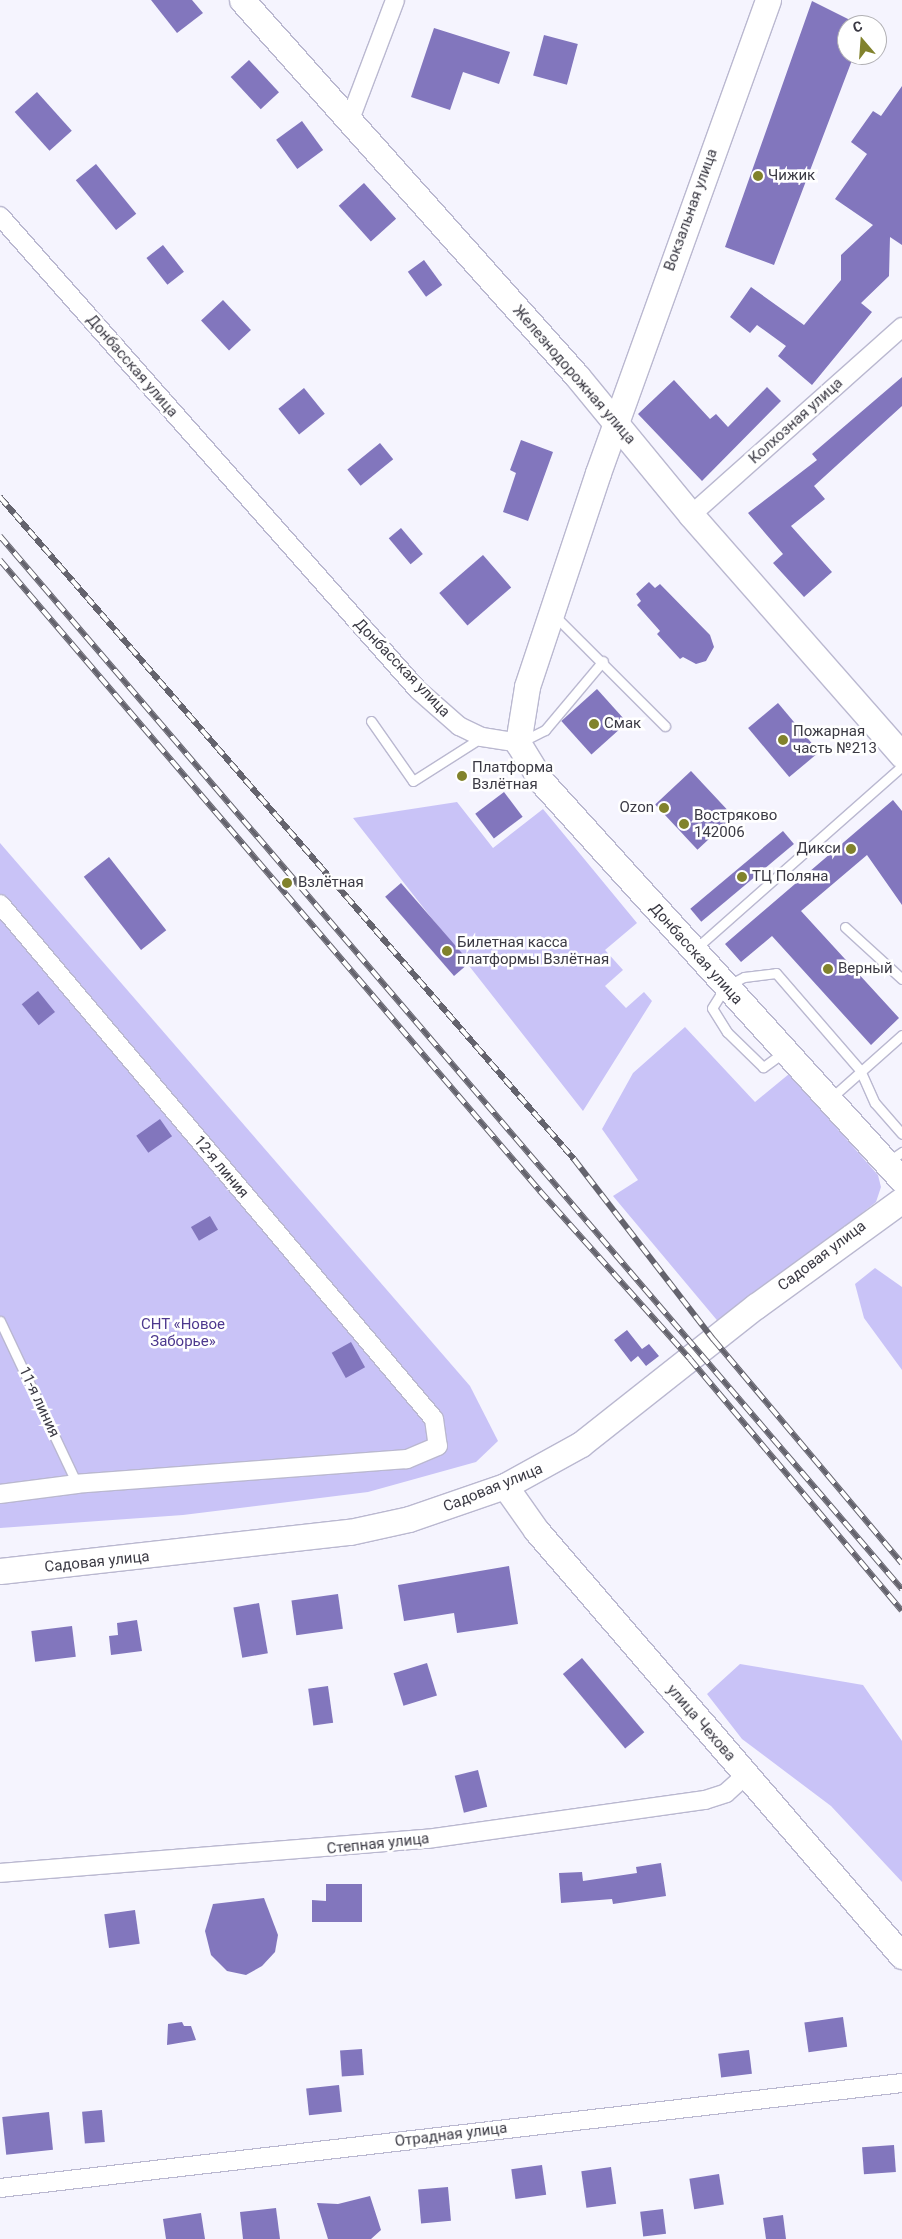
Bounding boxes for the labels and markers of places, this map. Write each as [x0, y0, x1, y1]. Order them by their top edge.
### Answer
place label: Чижик [768, 167, 815, 185]
marker: Чижик [752, 170, 764, 182]
place label: Смак [604, 715, 641, 733]
marker: Смак [588, 718, 600, 730]
place label: Пожарная часть №213 [793, 722, 877, 757]
marker: Пожарная часть №213 [777, 734, 789, 746]
place label: Платформа Взлётная [472, 758, 553, 793]
marker: Платформа Взлётная [456, 770, 468, 782]
place label: Ozon [620, 799, 654, 817]
marker: Ozon [658, 802, 670, 814]
place label: Востряково 142006 [694, 806, 777, 841]
marker: Востряково 142006 [678, 818, 690, 830]
place label: Дикси [797, 840, 841, 858]
marker: Дикси [845, 843, 857, 855]
place label: ТЦ Поляна [752, 868, 828, 886]
marker: ТЦ Поляна [736, 871, 748, 883]
place label: Взлётная [298, 874, 364, 892]
marker: Взлётная [280, 876, 294, 890]
place label: Билетная касса платформы Взлётная [457, 933, 609, 968]
marker: Билетная касса платформы Взлётная [441, 945, 453, 957]
place label: Верный [838, 960, 893, 978]
marker: Верный [822, 963, 834, 975]

